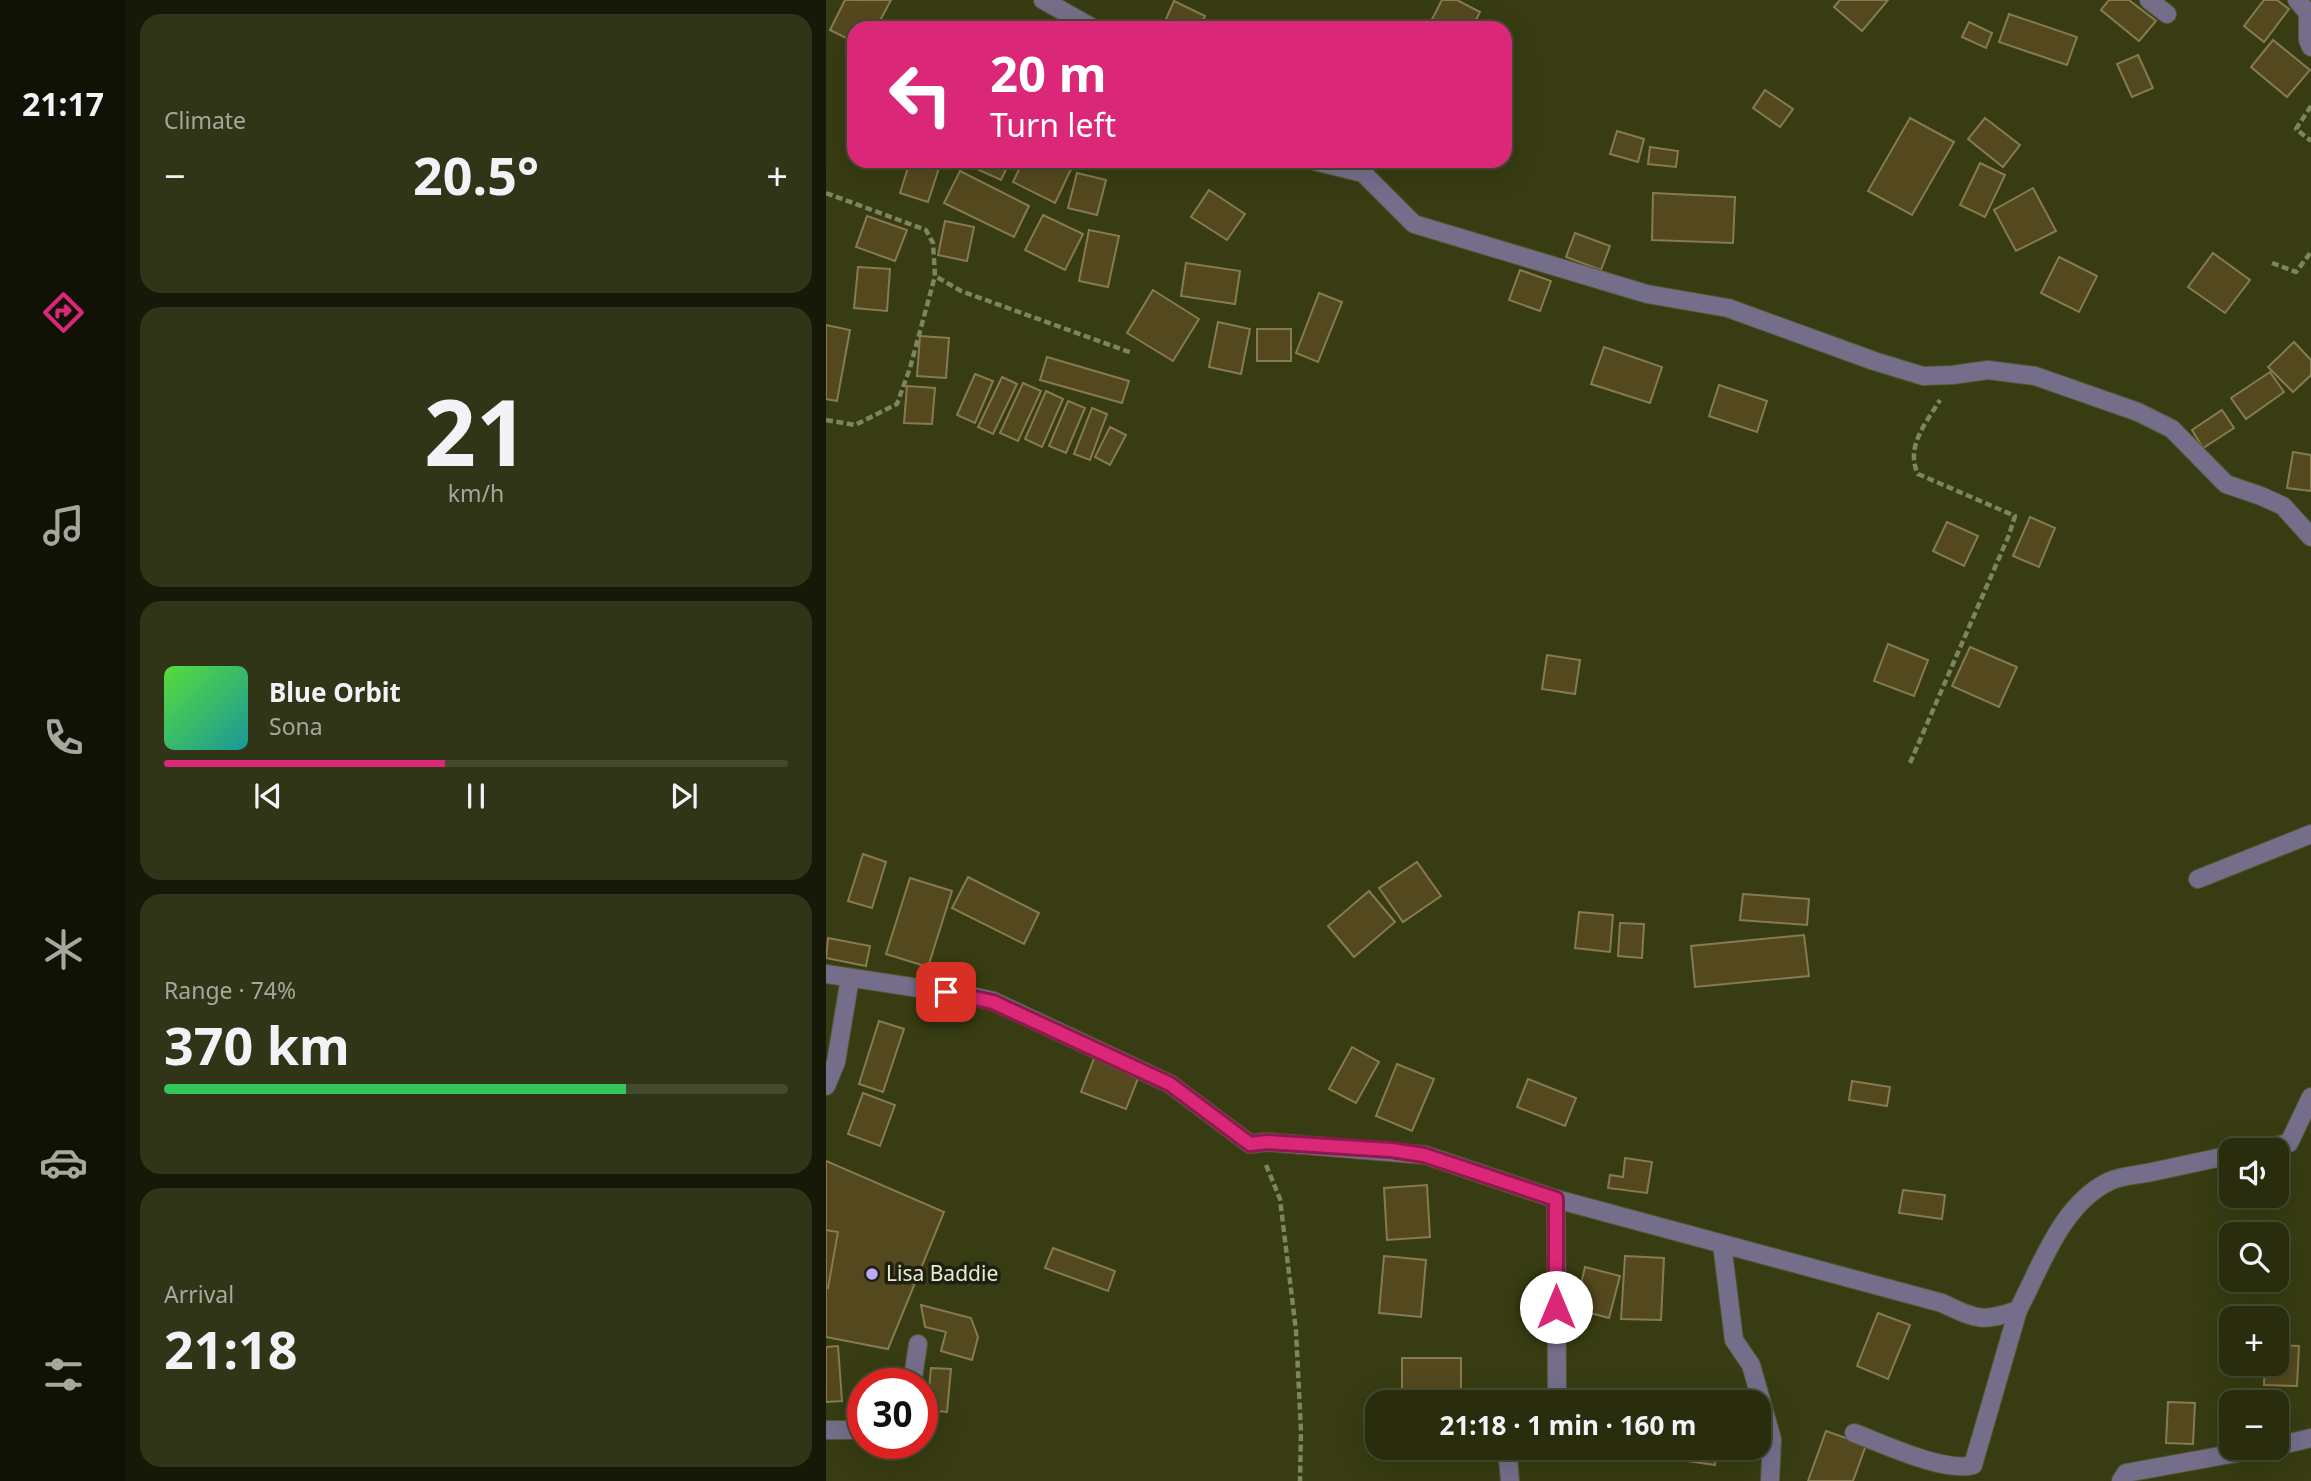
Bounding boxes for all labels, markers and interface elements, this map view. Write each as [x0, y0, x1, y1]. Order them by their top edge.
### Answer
text: 20 m [990, 40, 1107, 106]
icon: left [875, 49, 966, 140]
text: 21:17 [22, 82, 104, 125]
text: Turn left [990, 103, 1116, 146]
text: Climate [164, 104, 246, 136]
text: 20.5° [413, 139, 539, 210]
text: − [164, 149, 186, 201]
text: + [766, 149, 788, 201]
icon: directions [39, 288, 88, 337]
text: 21 [424, 369, 528, 493]
text: km/h [448, 477, 504, 509]
icon: music [39, 501, 88, 550]
text: Blue Orbit [269, 674, 401, 710]
text: Sona [269, 710, 323, 742]
icon: phone [39, 713, 88, 762]
icon: previous [249, 777, 287, 815]
icon: pause [457, 777, 495, 815]
icon: next [665, 777, 703, 815]
icon: climate [39, 925, 88, 974]
pin [916, 962, 976, 1022]
icon: arrive [927, 973, 965, 1011]
text: Range · 74% [164, 974, 296, 1006]
text: 370 km [164, 1009, 350, 1080]
icon: car [39, 1138, 88, 1187]
map controls [2219, 1138, 2289, 1460]
button: sound [2219, 1138, 2289, 1208]
button: search [2219, 1222, 2289, 1292]
place label: Lisa Baddie [886, 1259, 998, 1287]
marker: Lisa Baddie [864, 1266, 880, 1282]
position arrow [1519, 1270, 1593, 1344]
text: Arrival [164, 1278, 234, 1310]
button: + [2219, 1306, 2289, 1376]
text: 21:18 [164, 1313, 298, 1384]
icon: filters [39, 1350, 88, 1399]
speed limit sign: 30 [847, 1368, 938, 1459]
button: − [2219, 1390, 2289, 1460]
text: 21:18 · 1 min · 160 m [1440, 1407, 1696, 1443]

